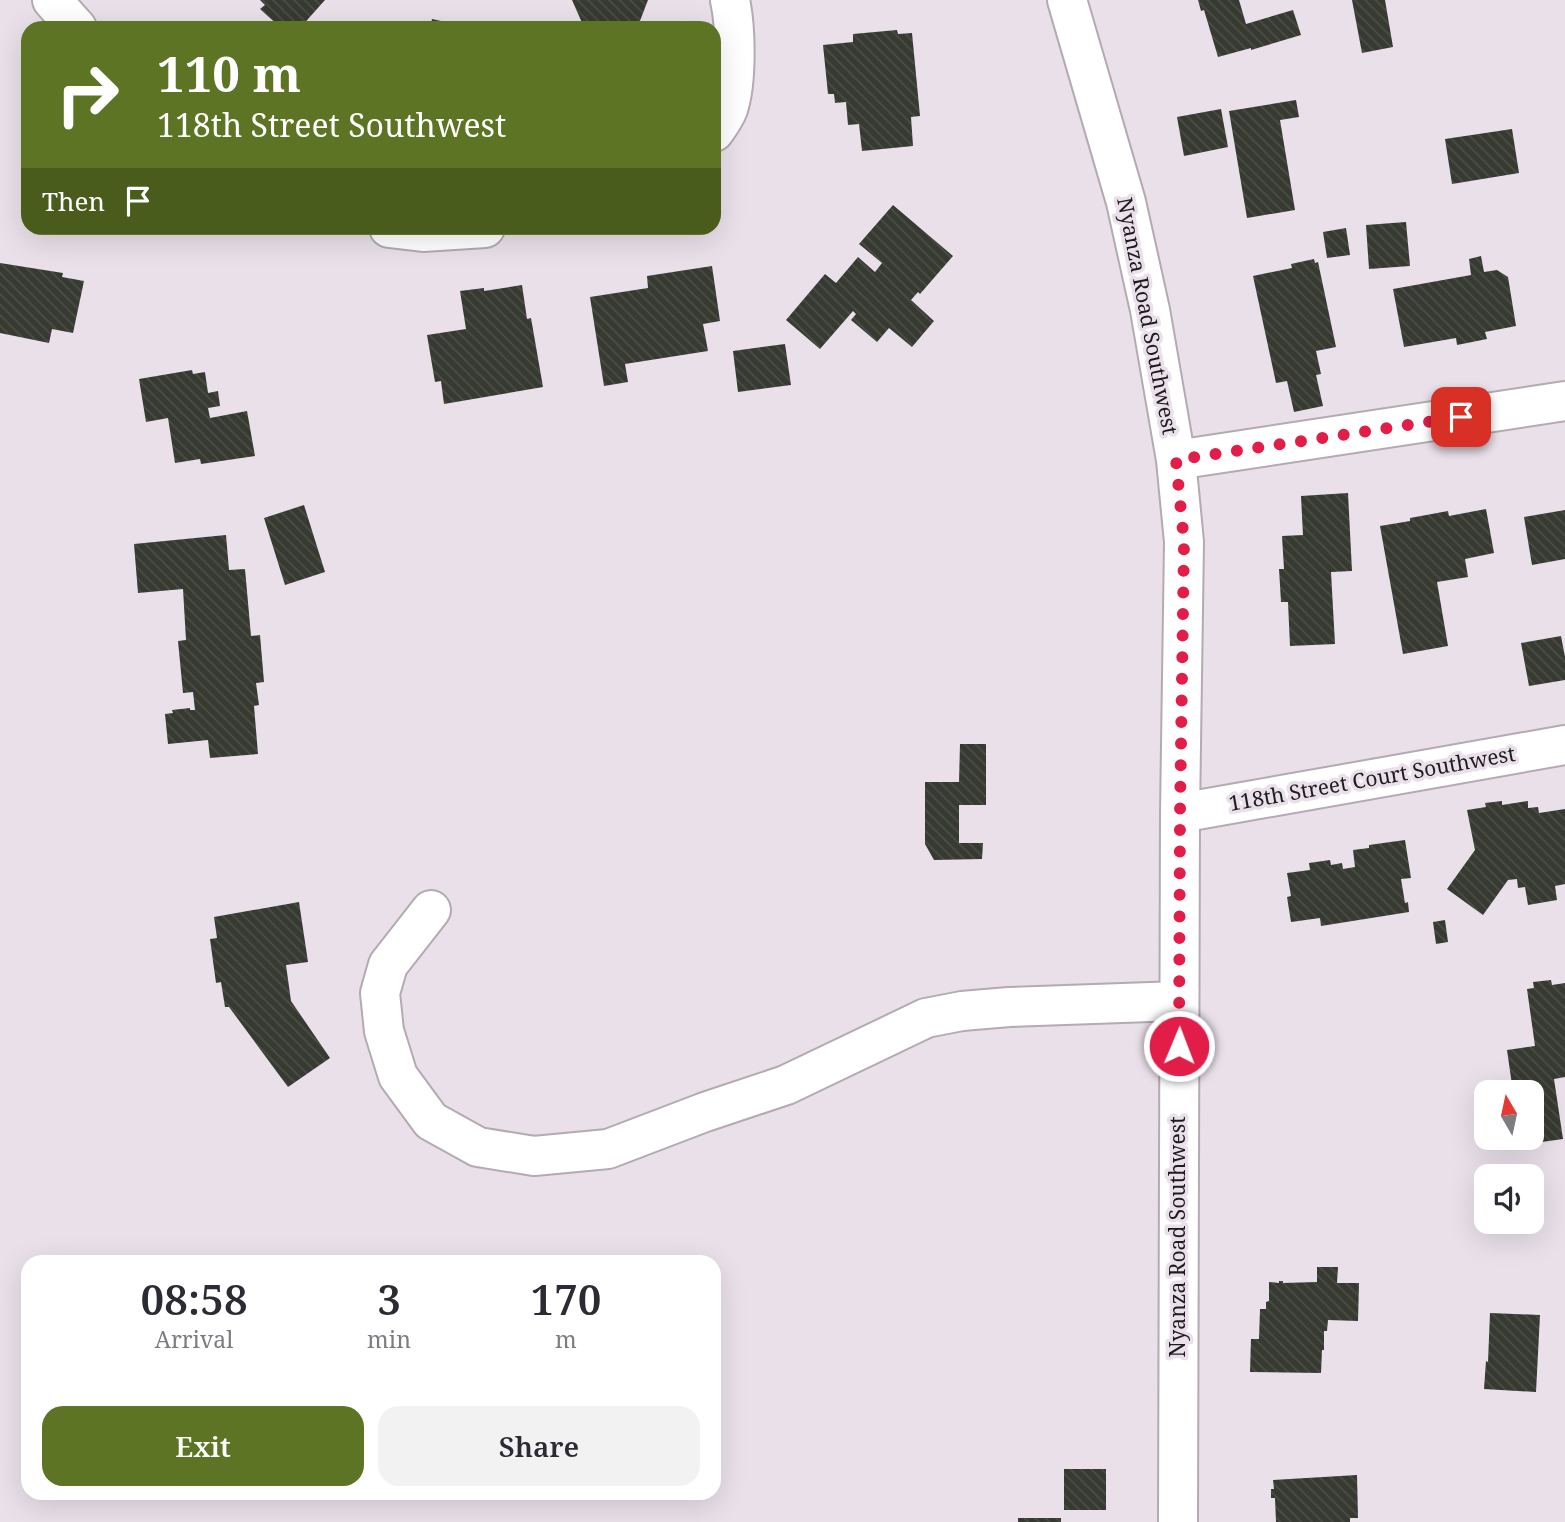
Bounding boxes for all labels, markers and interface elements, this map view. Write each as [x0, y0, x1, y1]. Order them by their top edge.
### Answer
text: 110 m [157, 40, 301, 106]
icon: right [42, 49, 133, 140]
text: 118th Street Southwest [157, 103, 506, 146]
icon: arrive [119, 182, 157, 220]
text: Then [42, 183, 105, 219]
street label: Nyanza Road Southwest [1111, 195, 1185, 437]
pin [1431, 387, 1491, 447]
icon: arrive [1442, 398, 1480, 436]
street label: 118th Street Court Southwest [1226, 739, 1517, 817]
position arrow [1142, 1009, 1216, 1083]
north arrow [1474, 1080, 1544, 1150]
map controls [1474, 1080, 1544, 1234]
street label: Nyanza Road Southwest [1163, 1116, 1191, 1358]
button: sound [1474, 1164, 1544, 1234]
text: 08:58 [141, 1270, 248, 1327]
text: 3 [377, 1270, 401, 1327]
text: 170 [531, 1270, 601, 1327]
text: Arrival [155, 1323, 233, 1355]
text: min [367, 1323, 411, 1355]
text: m [555, 1323, 577, 1355]
button: Exit [42, 1406, 364, 1486]
button: Share [378, 1406, 700, 1486]

